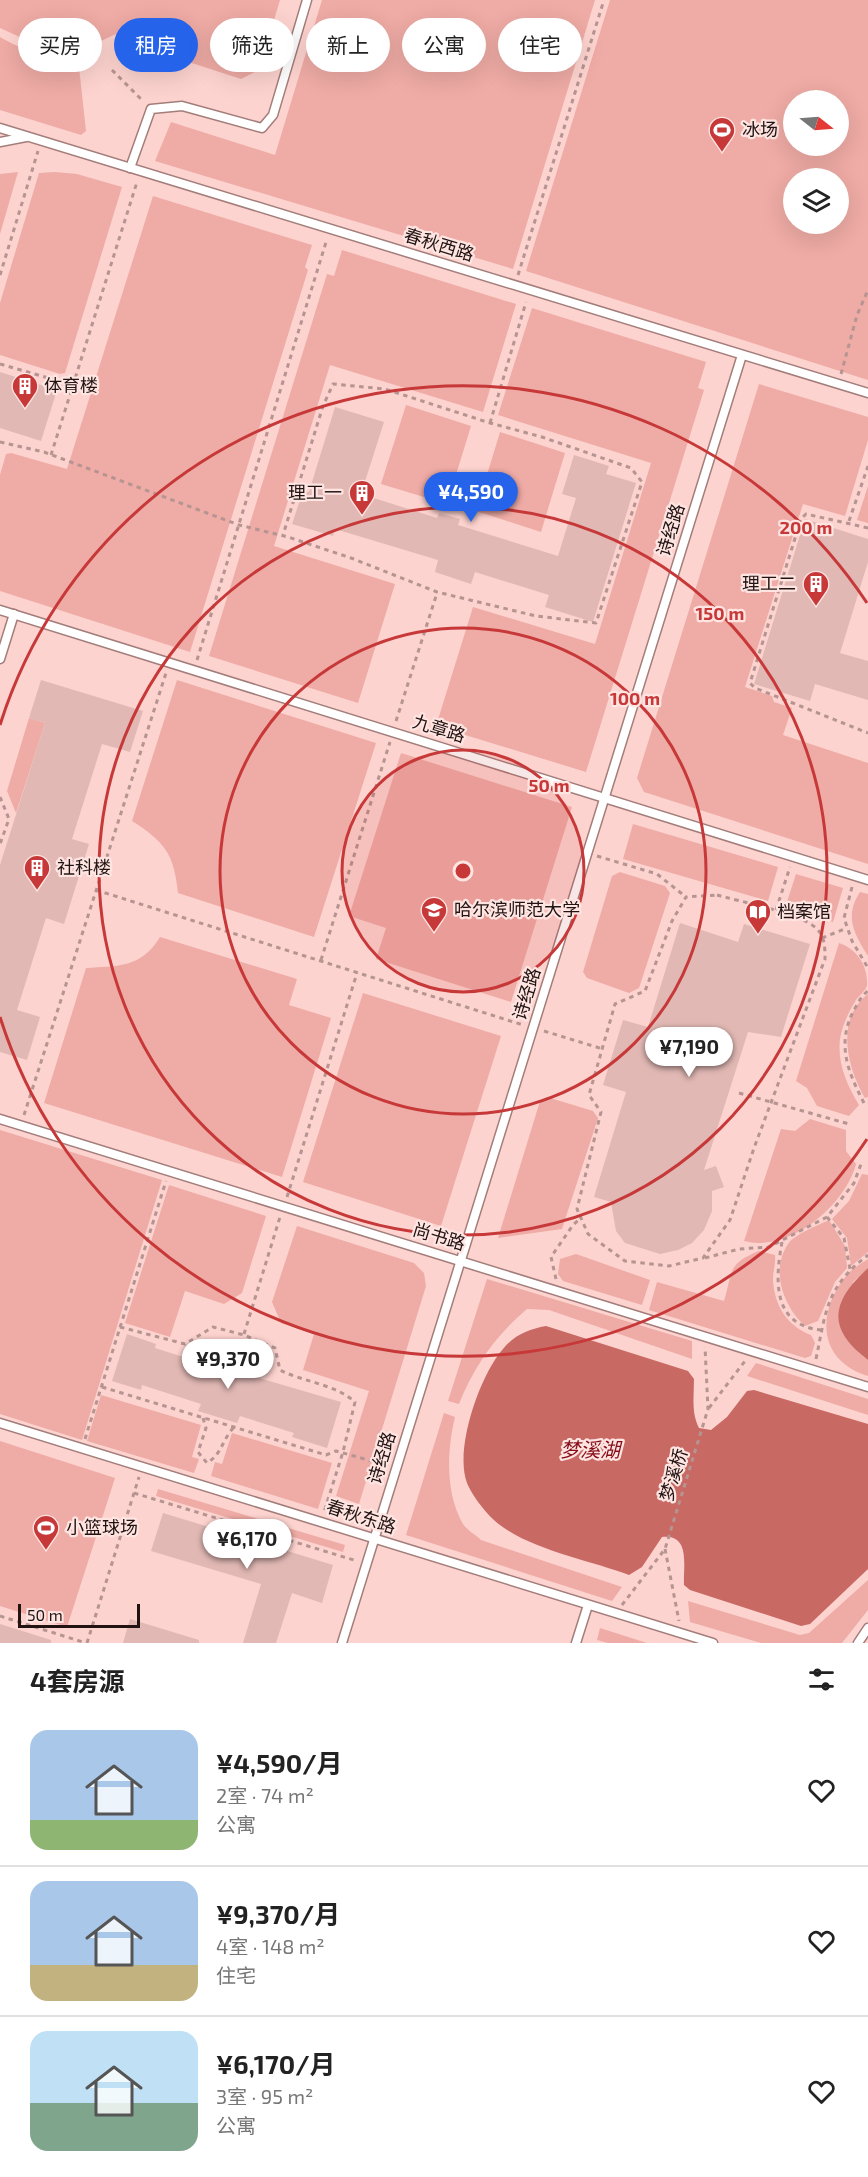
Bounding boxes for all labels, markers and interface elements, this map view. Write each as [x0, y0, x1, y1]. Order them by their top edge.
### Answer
chip: 买房 [18, 18, 102, 72]
chip: 租房 [114, 18, 198, 72]
chip: 筛选 [210, 18, 294, 72]
chip: 新上 [306, 18, 390, 72]
chip: 公寓 [402, 18, 486, 72]
chip: 住宅 [498, 18, 582, 72]
north arrow [783, 90, 849, 156]
map controls [783, 90, 849, 234]
sports icon: 冰场 [707, 115, 737, 153]
place label: 冰场 [742, 118, 778, 140]
button: layers [783, 168, 849, 234]
street label: 春秋西路 [402, 223, 477, 265]
building icon: 体育楼 [10, 371, 40, 409]
place label: 体育楼 [44, 374, 98, 396]
pin: ¥4,590 [422, 472, 520, 523]
building icon: 理工一 [347, 478, 377, 516]
text: ¥4,590 [438, 479, 504, 503]
place label: 理工一 [288, 481, 342, 503]
street label: 诗经路 [652, 501, 688, 559]
text: 200 m [780, 516, 832, 538]
building icon: 理工二 [801, 569, 831, 607]
place label: 理工二 [742, 572, 796, 594]
text: 150 m [696, 602, 744, 624]
text: 100 m [610, 687, 660, 709]
street label: 九章路 [410, 710, 468, 746]
text: 50 m [528, 774, 570, 796]
building icon: 社科楼 [22, 853, 52, 891]
place label: 社科楼 [57, 856, 111, 878]
centre of rings [453, 861, 473, 881]
school or university icon: 哈尔滨师范大学 [419, 895, 449, 933]
library icon: 档案馆 [743, 897, 773, 935]
place label: 哈尔滨师范大学 [454, 898, 580, 920]
place label: 档案馆 [777, 900, 831, 922]
street label: 诗经路 [508, 965, 544, 1023]
pin: ¥7,190 [640, 1027, 738, 1078]
text: ¥7,190 [659, 1034, 719, 1058]
street label: 尚书路 [410, 1218, 468, 1254]
pin: ¥9,370 [179, 1339, 277, 1390]
text: ¥9,370 [196, 1346, 260, 1370]
street label: 诗经路 [363, 1429, 399, 1487]
water label: 梦溪湖 [560, 1437, 623, 1461]
street label: 梦溪桥 [655, 1446, 691, 1504]
street label: 春秋东路 [324, 1494, 399, 1538]
sports icon: 小篮球场 [31, 1513, 61, 1551]
place label: 小篮球场 [66, 1516, 138, 1538]
pin: ¥6,170 [198, 1519, 296, 1570]
text: ¥6,170 [217, 1526, 277, 1550]
scale bar [18, 1601, 140, 1628]
text: 50 m [27, 1605, 63, 1624]
icon: filters [805, 1663, 838, 1696]
text: 4套房源 [30, 1665, 125, 1696]
text: ¥4,590/月 [216, 1747, 343, 1778]
icon: home [78, 1754, 150, 1826]
icon: heart [805, 1774, 838, 1807]
text: 2室 · 74 m² [216, 1783, 314, 1807]
text: 公寓 [216, 1812, 256, 1836]
text: ¥9,370/月 [216, 1898, 340, 1929]
icon: home [78, 1905, 150, 1977]
icon: heart [805, 1925, 838, 1958]
text: 4室 · 148 m² [216, 1934, 325, 1958]
text: 住宅 [216, 1963, 256, 1987]
text: ¥6,170/月 [216, 2048, 336, 2079]
icon: home [78, 2055, 150, 2127]
icon: heart [805, 2075, 838, 2108]
text: 3室 · 95 m² [216, 2084, 313, 2108]
text: 公寓 [216, 2113, 256, 2137]

